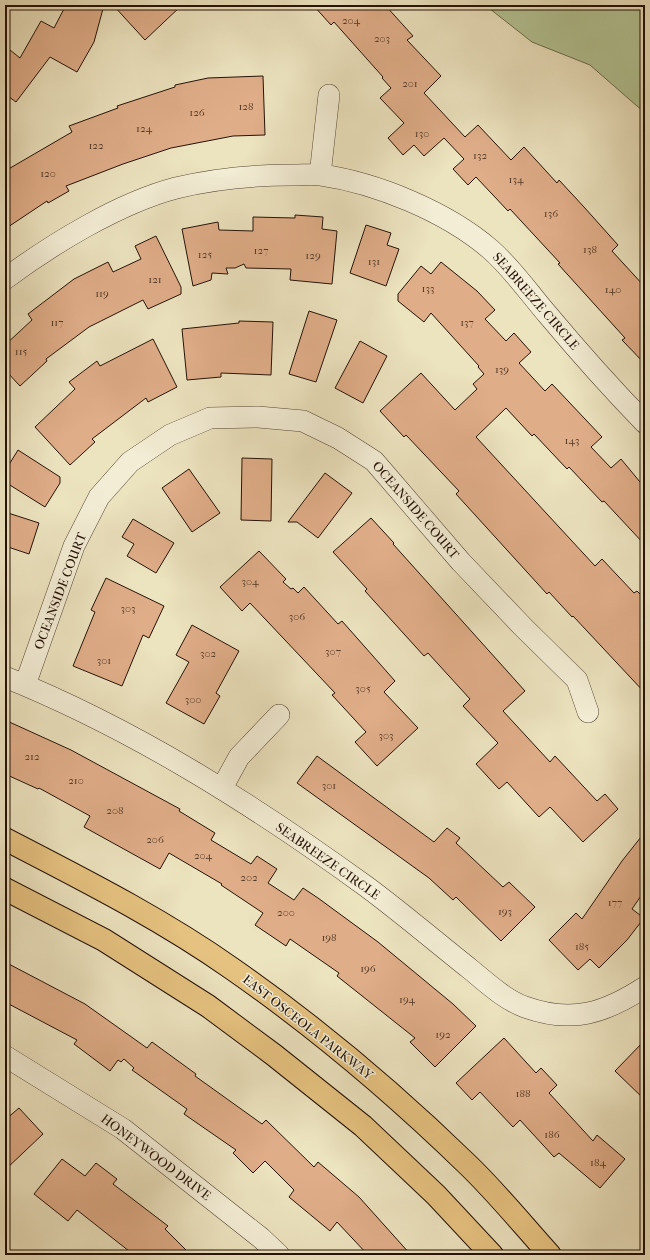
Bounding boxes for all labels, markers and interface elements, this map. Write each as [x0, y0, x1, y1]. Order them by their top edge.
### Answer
house number: 204 [342, 14, 361, 27]
house number: 203 [374, 32, 390, 45]
house number: 201 [402, 77, 418, 90]
house number: 128 [238, 100, 254, 113]
house number: 126 [189, 106, 205, 119]
house number: 124 [136, 122, 153, 135]
house number: 130 [415, 127, 429, 140]
house number: 122 [88, 139, 104, 152]
house number: 132 [473, 149, 487, 162]
house number: 120 [40, 167, 56, 180]
house number: 134 [509, 173, 524, 186]
house number: 136 [544, 207, 558, 220]
house number: 138 [583, 243, 597, 256]
house number: 127 [254, 244, 268, 257]
house number: 125 [198, 248, 212, 261]
house number: 129 [305, 249, 321, 262]
street label: SEABREEZE CIRCLE [490, 249, 582, 353]
house number: 131 [368, 255, 380, 268]
house number: 121 [148, 273, 162, 286]
house number: 133 [422, 282, 434, 295]
house number: 140 [605, 283, 621, 296]
house number: 119 [95, 287, 109, 300]
house number: 117 [50, 316, 64, 329]
house number: 137 [460, 316, 474, 329]
house number: 115 [15, 345, 28, 358]
house number: 139 [495, 363, 509, 376]
house number: 143 [565, 434, 579, 447]
street label: OCEANSIDE COURT [370, 458, 463, 562]
street label: OCEANSIDE COURT [31, 530, 89, 652]
house number: 304 [242, 575, 259, 588]
house number: 303 [120, 602, 136, 615]
house number: 306 [289, 610, 305, 623]
house number: 307 [325, 645, 341, 658]
house number: 302 [200, 647, 216, 660]
house number: 301 [97, 654, 111, 667]
house number: 305 [355, 682, 371, 695]
house number: 300 [185, 693, 201, 706]
house number: 303 [378, 729, 394, 742]
house number: 212 [24, 750, 40, 763]
house number: 210 [68, 774, 84, 787]
house number: 301 [322, 779, 336, 792]
house number: 208 [106, 804, 124, 817]
street label: SEABREEZE CIRCLE [273, 819, 383, 903]
house number: 206 [146, 833, 164, 846]
house number: 204 [194, 849, 213, 862]
house number: 202 [240, 871, 258, 884]
house number: 177 [608, 896, 622, 909]
house number: 193 [498, 905, 512, 918]
house number: 200 [277, 906, 295, 919]
house number: 198 [321, 931, 337, 944]
house number: 185 [575, 940, 589, 953]
house number: 196 [360, 962, 376, 975]
street label: EAST OSCEOLA PARKWAY [240, 972, 377, 1083]
house number: 194 [399, 993, 416, 1006]
house number: 192 [435, 1028, 451, 1041]
house number: 188 [516, 1087, 530, 1100]
street label: HONEYWOOD DRIVE [98, 1111, 214, 1203]
house number: 186 [544, 1128, 560, 1141]
house number: 184 [590, 1156, 606, 1169]

